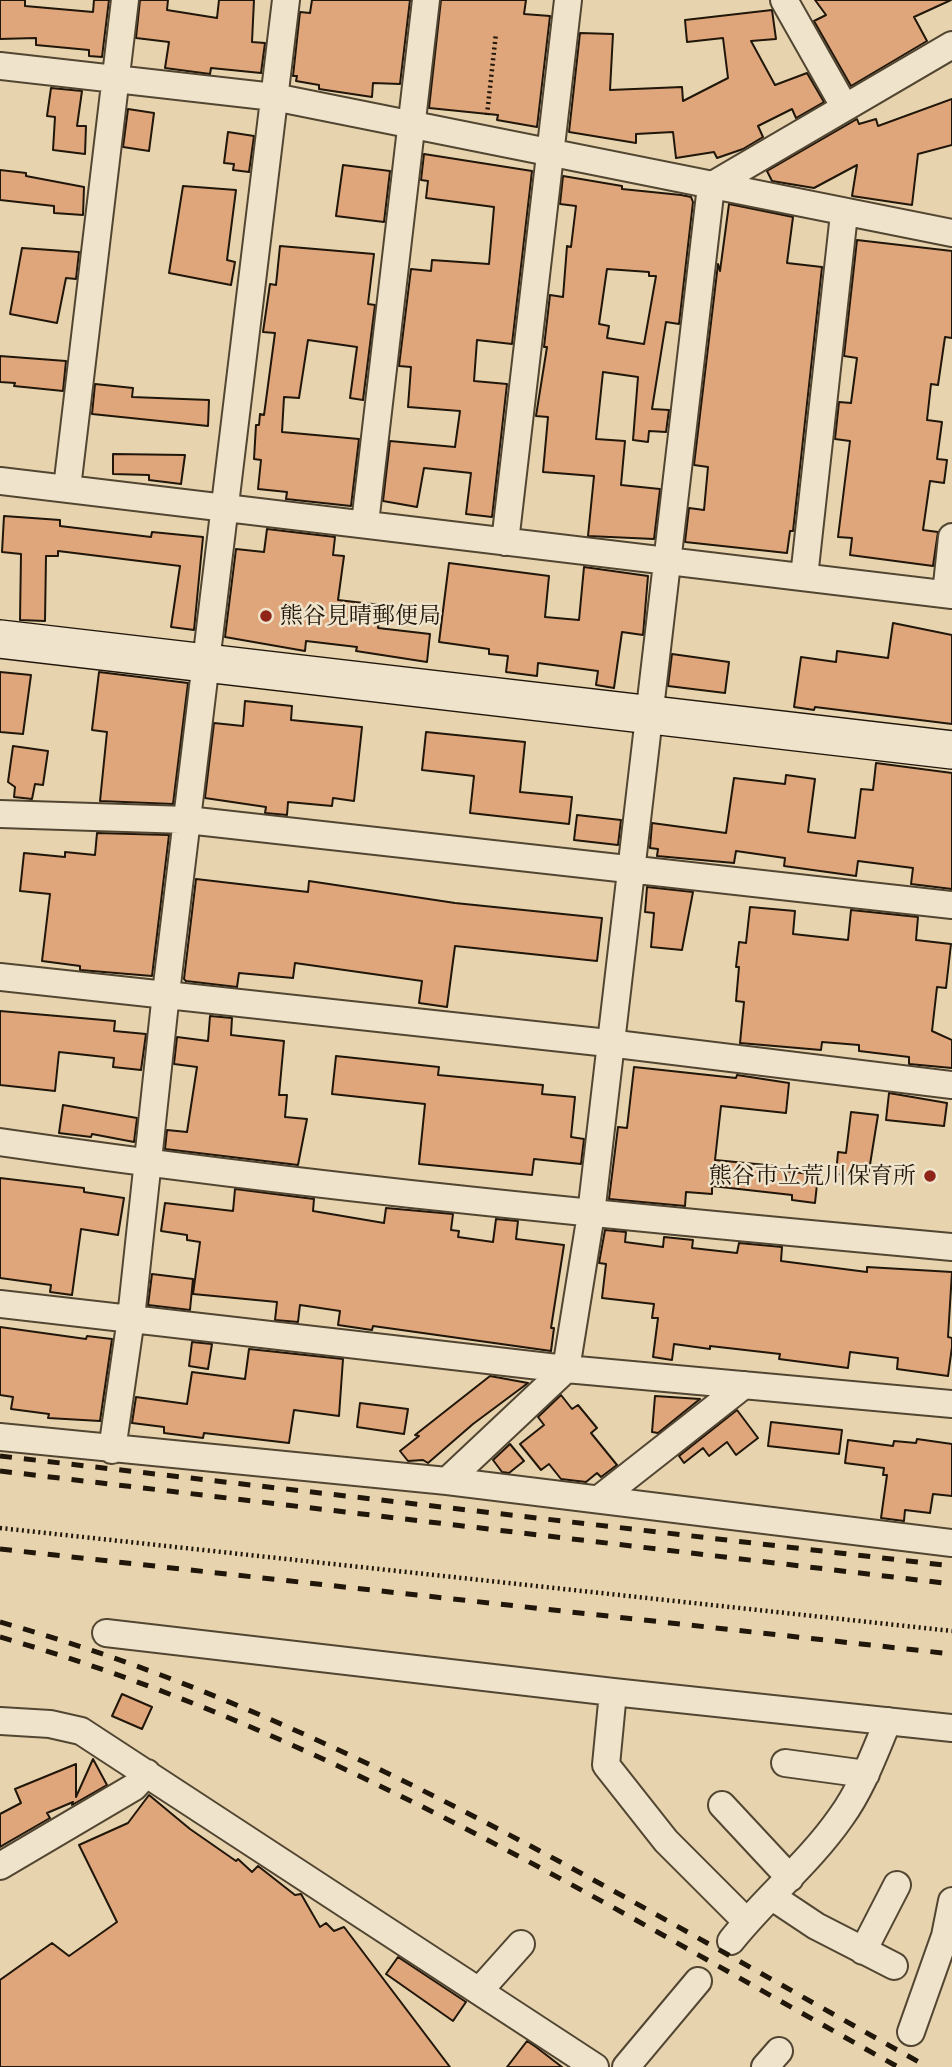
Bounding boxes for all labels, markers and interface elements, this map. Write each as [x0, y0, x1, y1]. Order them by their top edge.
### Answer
place label: 熊谷見晴郵便局 [280, 602, 441, 630]
marker: 熊谷見晴郵便局 [258, 608, 274, 624]
place label: 熊谷市立荒川保育所 [709, 1162, 916, 1190]
marker: 熊谷市立荒川保育所 [922, 1168, 938, 1184]

